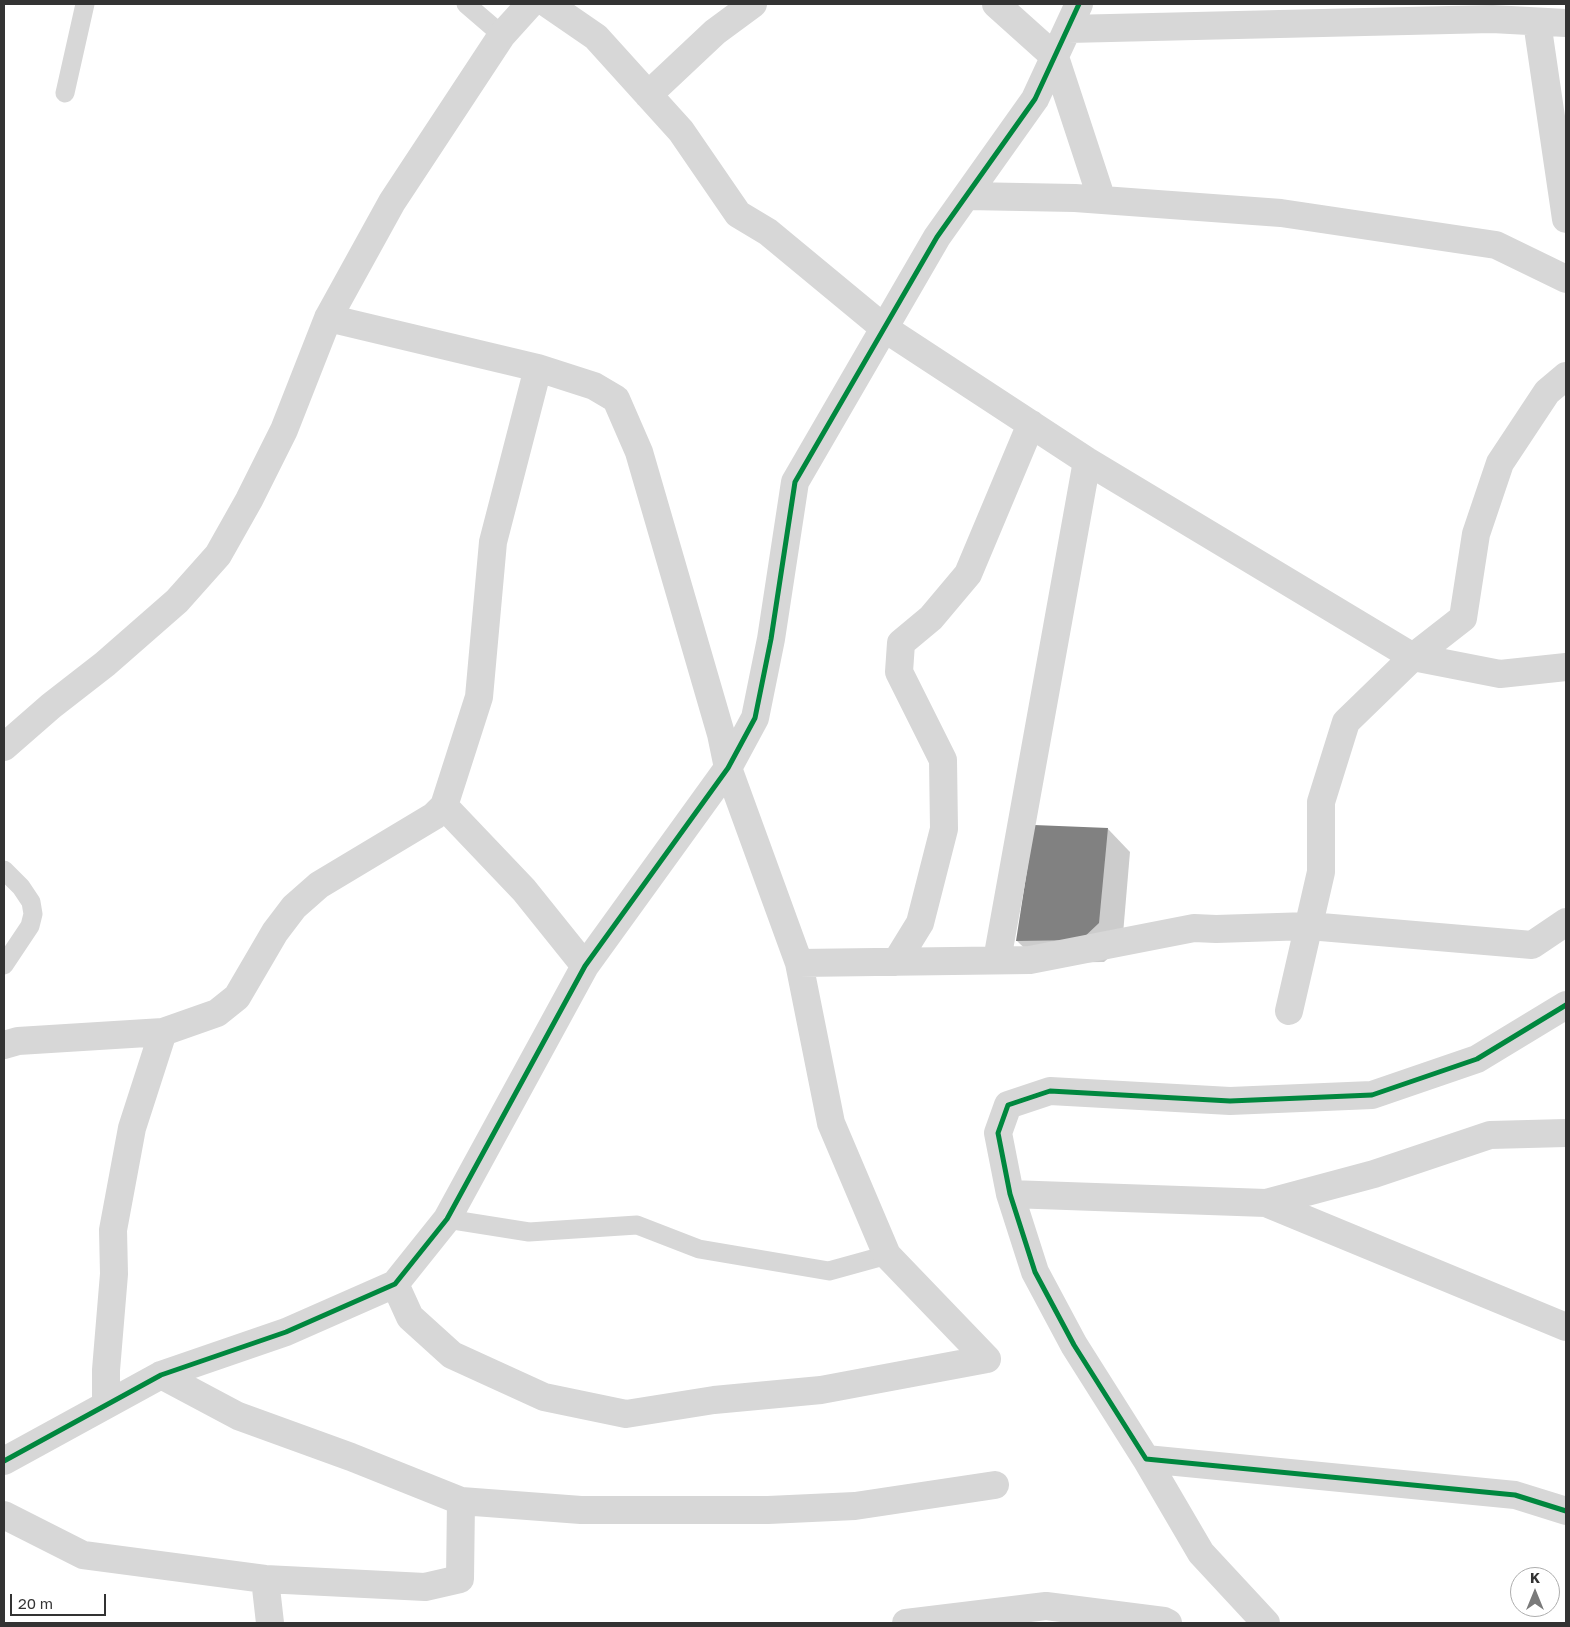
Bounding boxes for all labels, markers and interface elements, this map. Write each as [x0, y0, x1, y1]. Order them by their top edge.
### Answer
north arrow [1510, 1567, 1560, 1617]
text: K [1530, 1569, 1540, 1586]
scale bar [12, 1584, 109, 1616]
text: 20 m [18, 1594, 53, 1612]

